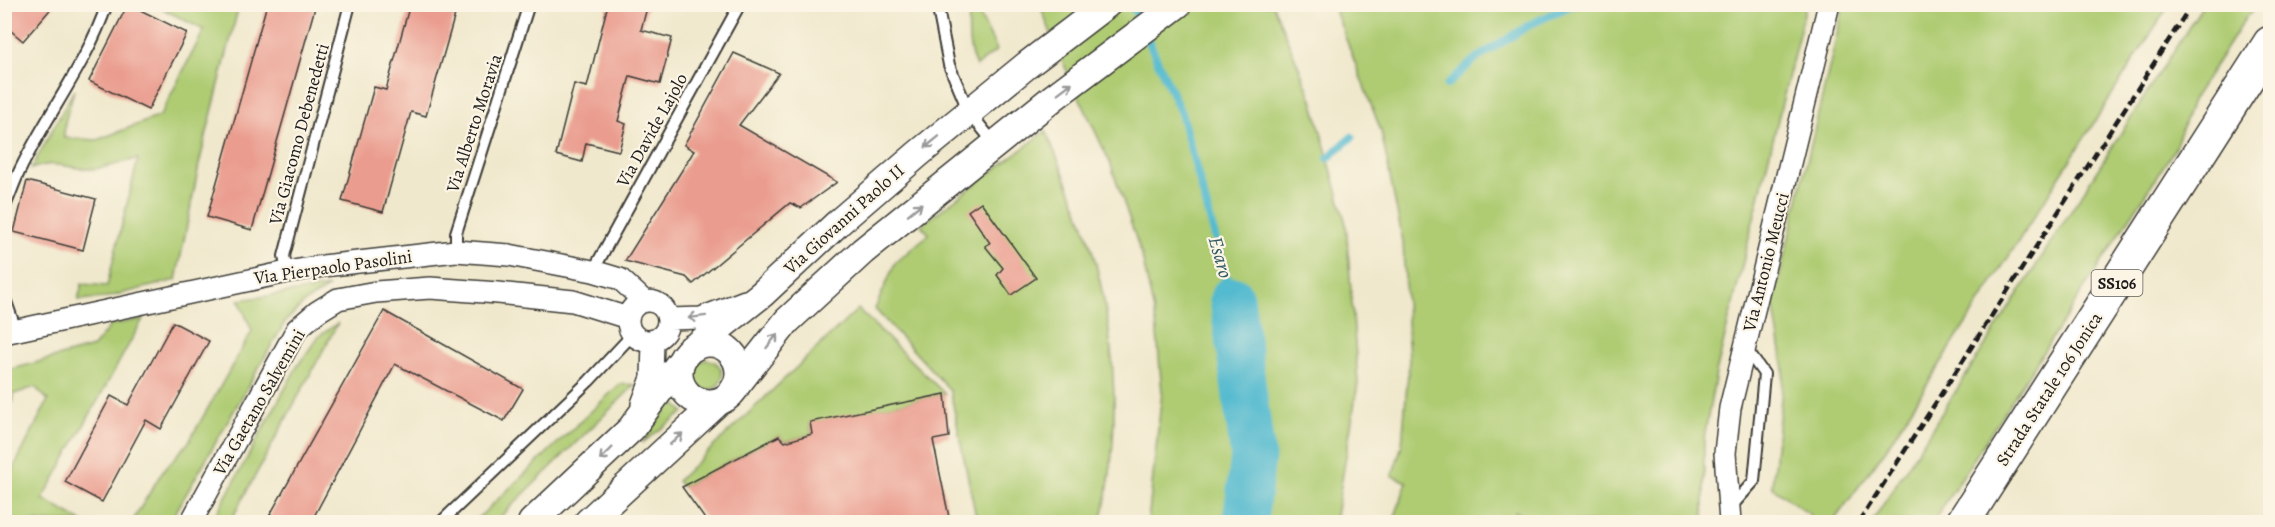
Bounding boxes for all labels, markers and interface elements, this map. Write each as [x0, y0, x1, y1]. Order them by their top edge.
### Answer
street label: Via Giacomo Debenedetti [263, 41, 335, 228]
street label: Via Alberto Moravia [440, 50, 508, 196]
street label: Via Davide Lajolo [610, 69, 693, 192]
one-way arrow [1057, 82, 1073, 95]
one-way arrow [924, 135, 940, 148]
street label: Via Giovanni Paolo II [778, 159, 909, 280]
street label: Via Antonio Meucci [1737, 190, 1795, 335]
one-way arrow [906, 202, 922, 215]
water label: Esaro [1202, 233, 1239, 281]
street label: Via Pierpaolo Pasolini [251, 244, 414, 290]
road number: SS106 [2092, 270, 2142, 296]
street label: Strada Statale 106 Jonica [1990, 307, 2108, 471]
one-way arrow [687, 312, 707, 323]
street label: Via Gaetano Salvemini [207, 325, 311, 480]
one-way arrow [765, 333, 778, 349]
one-way arrow [668, 432, 683, 446]
one-way arrow [598, 447, 613, 461]

